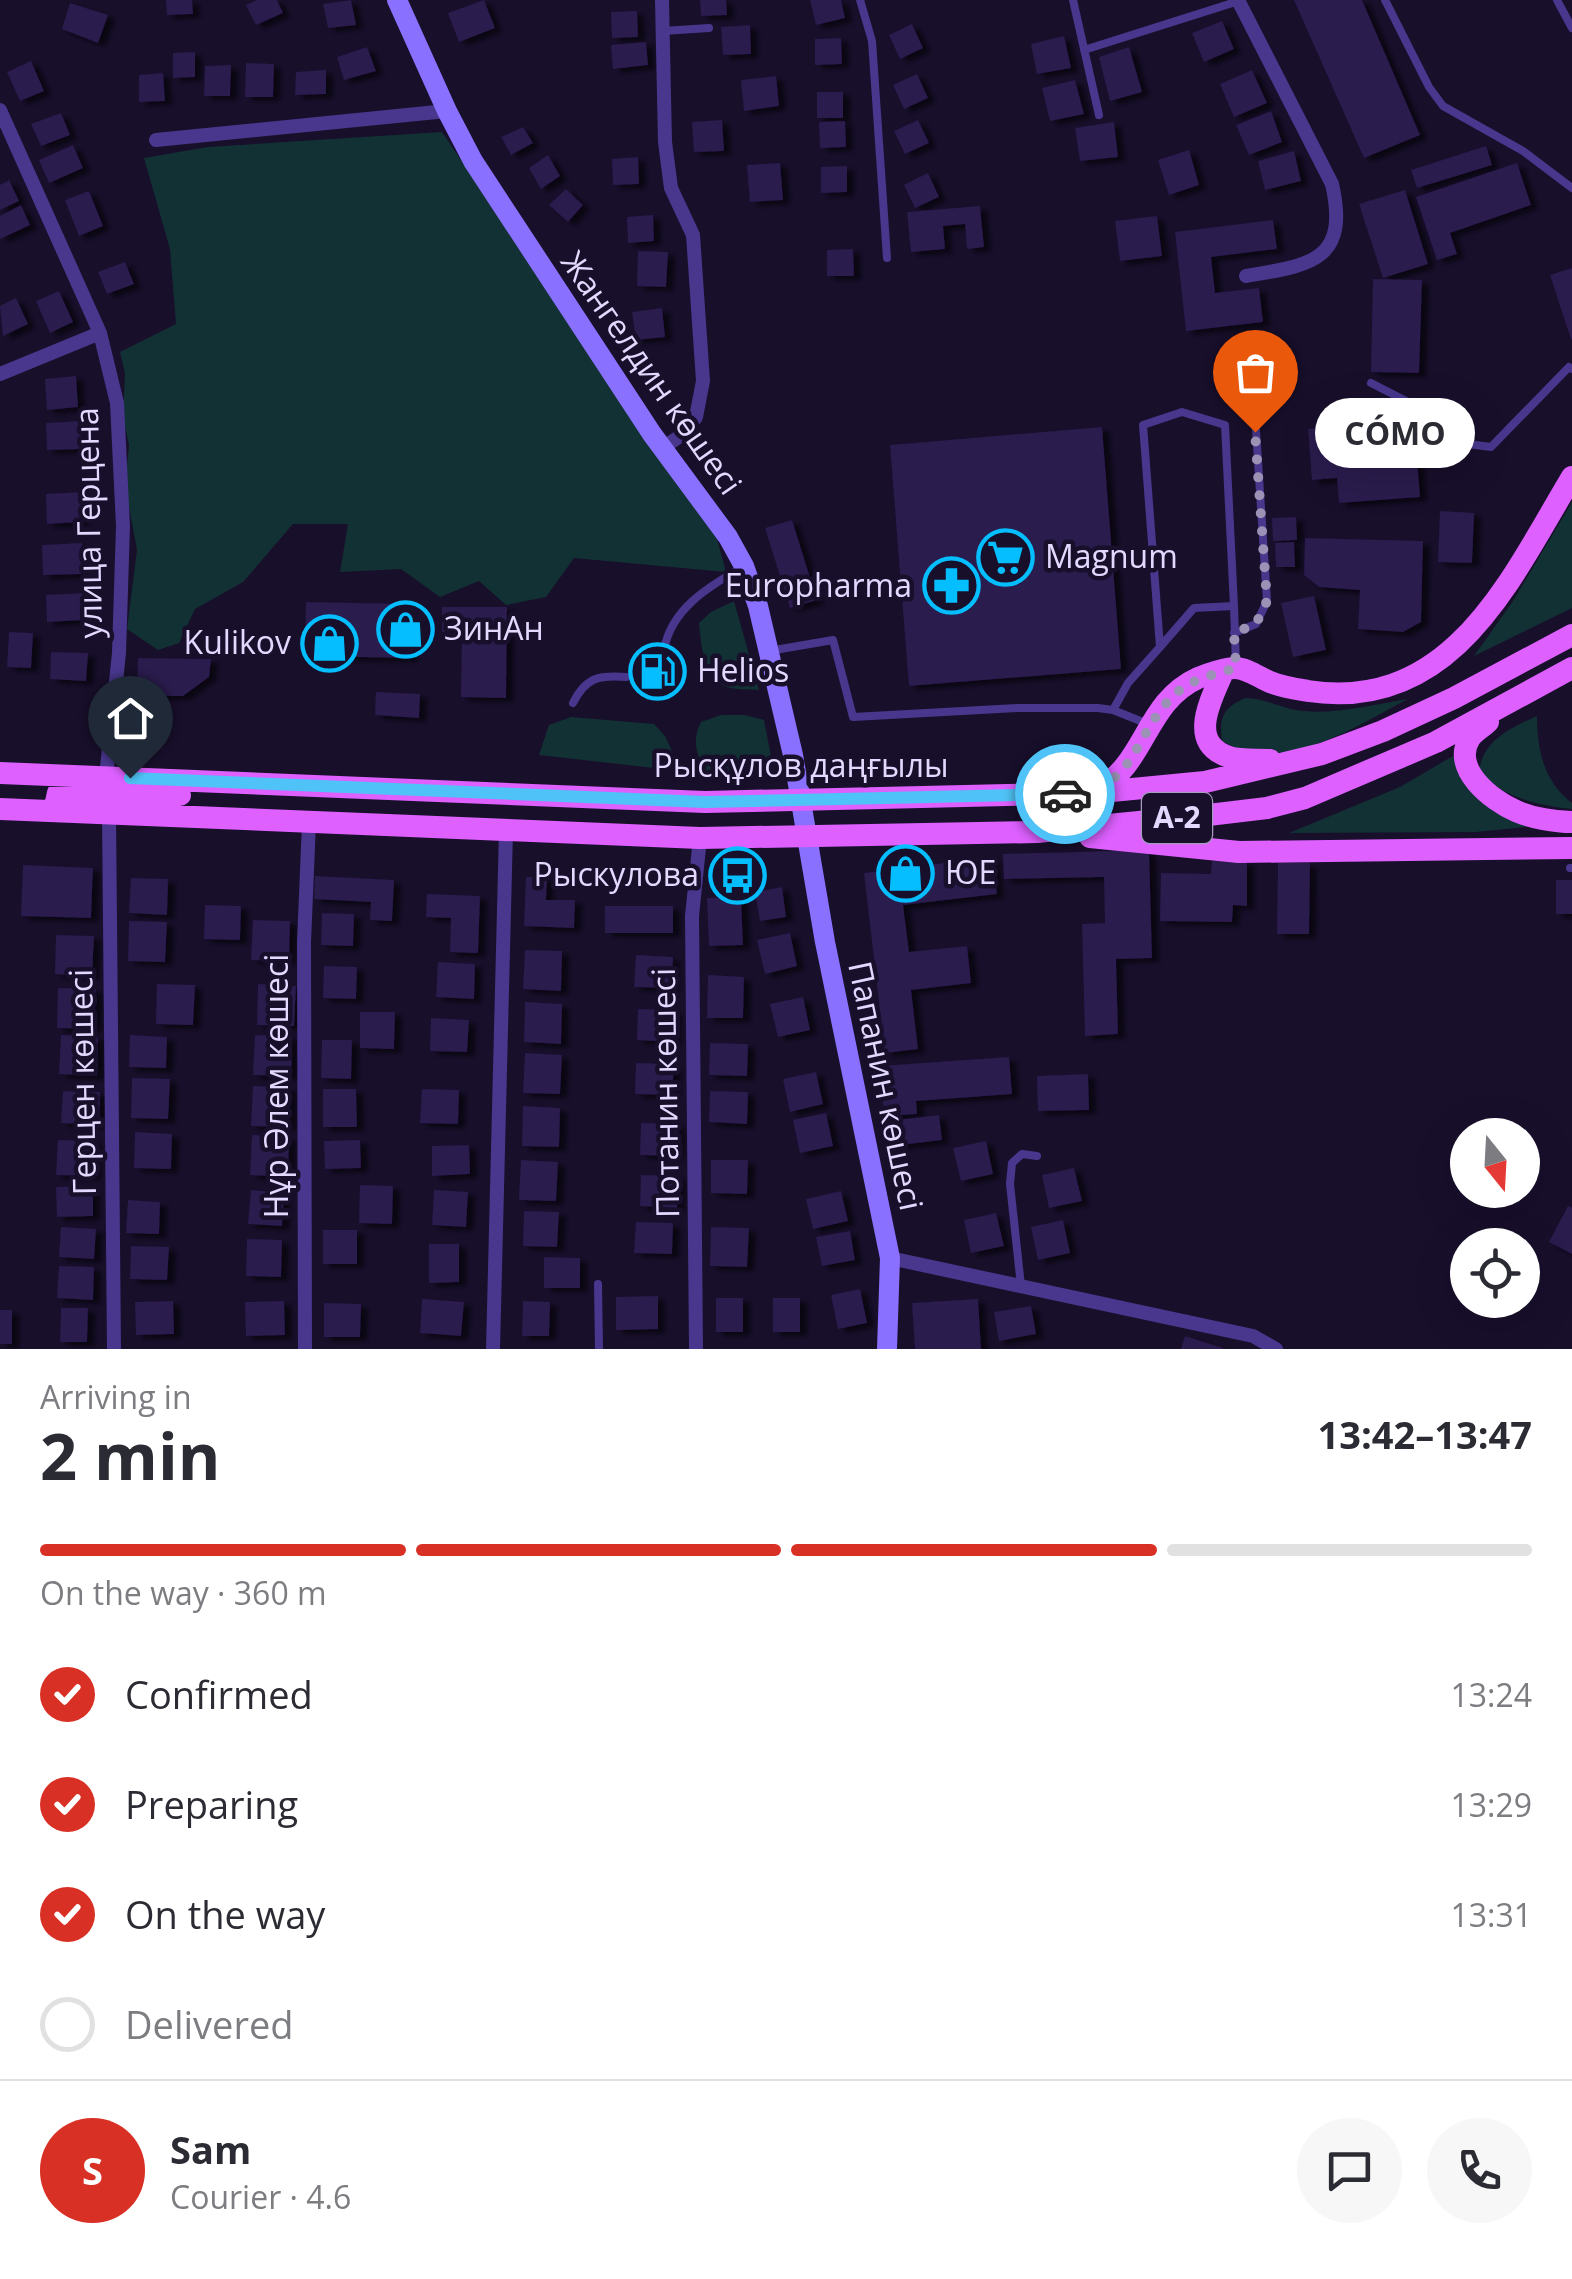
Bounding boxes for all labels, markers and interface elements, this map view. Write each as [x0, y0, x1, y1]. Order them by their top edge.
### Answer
street label: Жангелдин көшесі [552, 242, 752, 502]
pin [1213, 330, 1298, 433]
icon: bag [1228, 345, 1283, 400]
callout: CÓMO [1315, 397, 1475, 467]
street label: улица Герцена [64, 407, 111, 639]
text: CÓMO [1344, 411, 1446, 454]
supermarket icon: Magnum [976, 527, 1036, 587]
place label: Magnum [1045, 534, 1178, 577]
pharmacy icon: Europharma [921, 556, 981, 616]
place label: Europharma [725, 563, 912, 606]
shop icon: ЗинАн [375, 599, 435, 659]
place label: ЗинАн [444, 606, 544, 649]
shop icon: Kulikov [300, 613, 360, 673]
place label: Kulikov [184, 620, 291, 663]
fuel station icon: Helios [628, 641, 688, 701]
place label: Helios [697, 648, 789, 691]
pin [88, 676, 173, 779]
icon: home [103, 691, 158, 746]
street label: Рысқұлов даңғылы [653, 743, 949, 786]
courier [1015, 744, 1115, 844]
icon: car [1038, 767, 1093, 822]
road number: A-2 [1142, 793, 1212, 843]
shop icon: ЮЕ [876, 843, 936, 903]
bus stop icon: Рыскулова [708, 845, 768, 905]
place label: ЮЕ [945, 850, 996, 893]
place label: Рыскулова [534, 852, 699, 895]
street label: Нұр Әлем көшесі [254, 954, 297, 1218]
street label: Папанин көшесі [839, 957, 934, 1214]
street label: Герцен көшесі [58, 968, 105, 1196]
street label: Потанин көшесі [641, 968, 688, 1218]
north arrow [1450, 1118, 1540, 1208]
map controls [1450, 1118, 1540, 1318]
button: locate [1450, 1228, 1540, 1318]
text: Arriving in [40, 1375, 192, 1418]
text: 13:42–13:47 [1318, 1408, 1532, 1460]
text: 2 min [40, 1411, 220, 1499]
text: On the way · 360 m [40, 1571, 327, 1614]
icon: check [40, 1667, 95, 1722]
text: Confirmed [125, 1668, 313, 1720]
text: 13:24 [1450, 1673, 1532, 1716]
icon: check [40, 1777, 95, 1832]
text: Preparing [125, 1778, 298, 1830]
text: 13:29 [1450, 1783, 1532, 1826]
icon: check [40, 1887, 95, 1942]
text: On the way [125, 1888, 325, 1940]
text: 13:31 [1450, 1893, 1532, 1936]
text: Delivered [125, 1998, 294, 2050]
button: chat [1297, 2118, 1402, 2223]
button: phone [1427, 2118, 1532, 2223]
text: Sam [170, 2123, 251, 2175]
text: S [82, 2144, 103, 2196]
text: Courier · 4.6 [170, 2175, 351, 2218]

